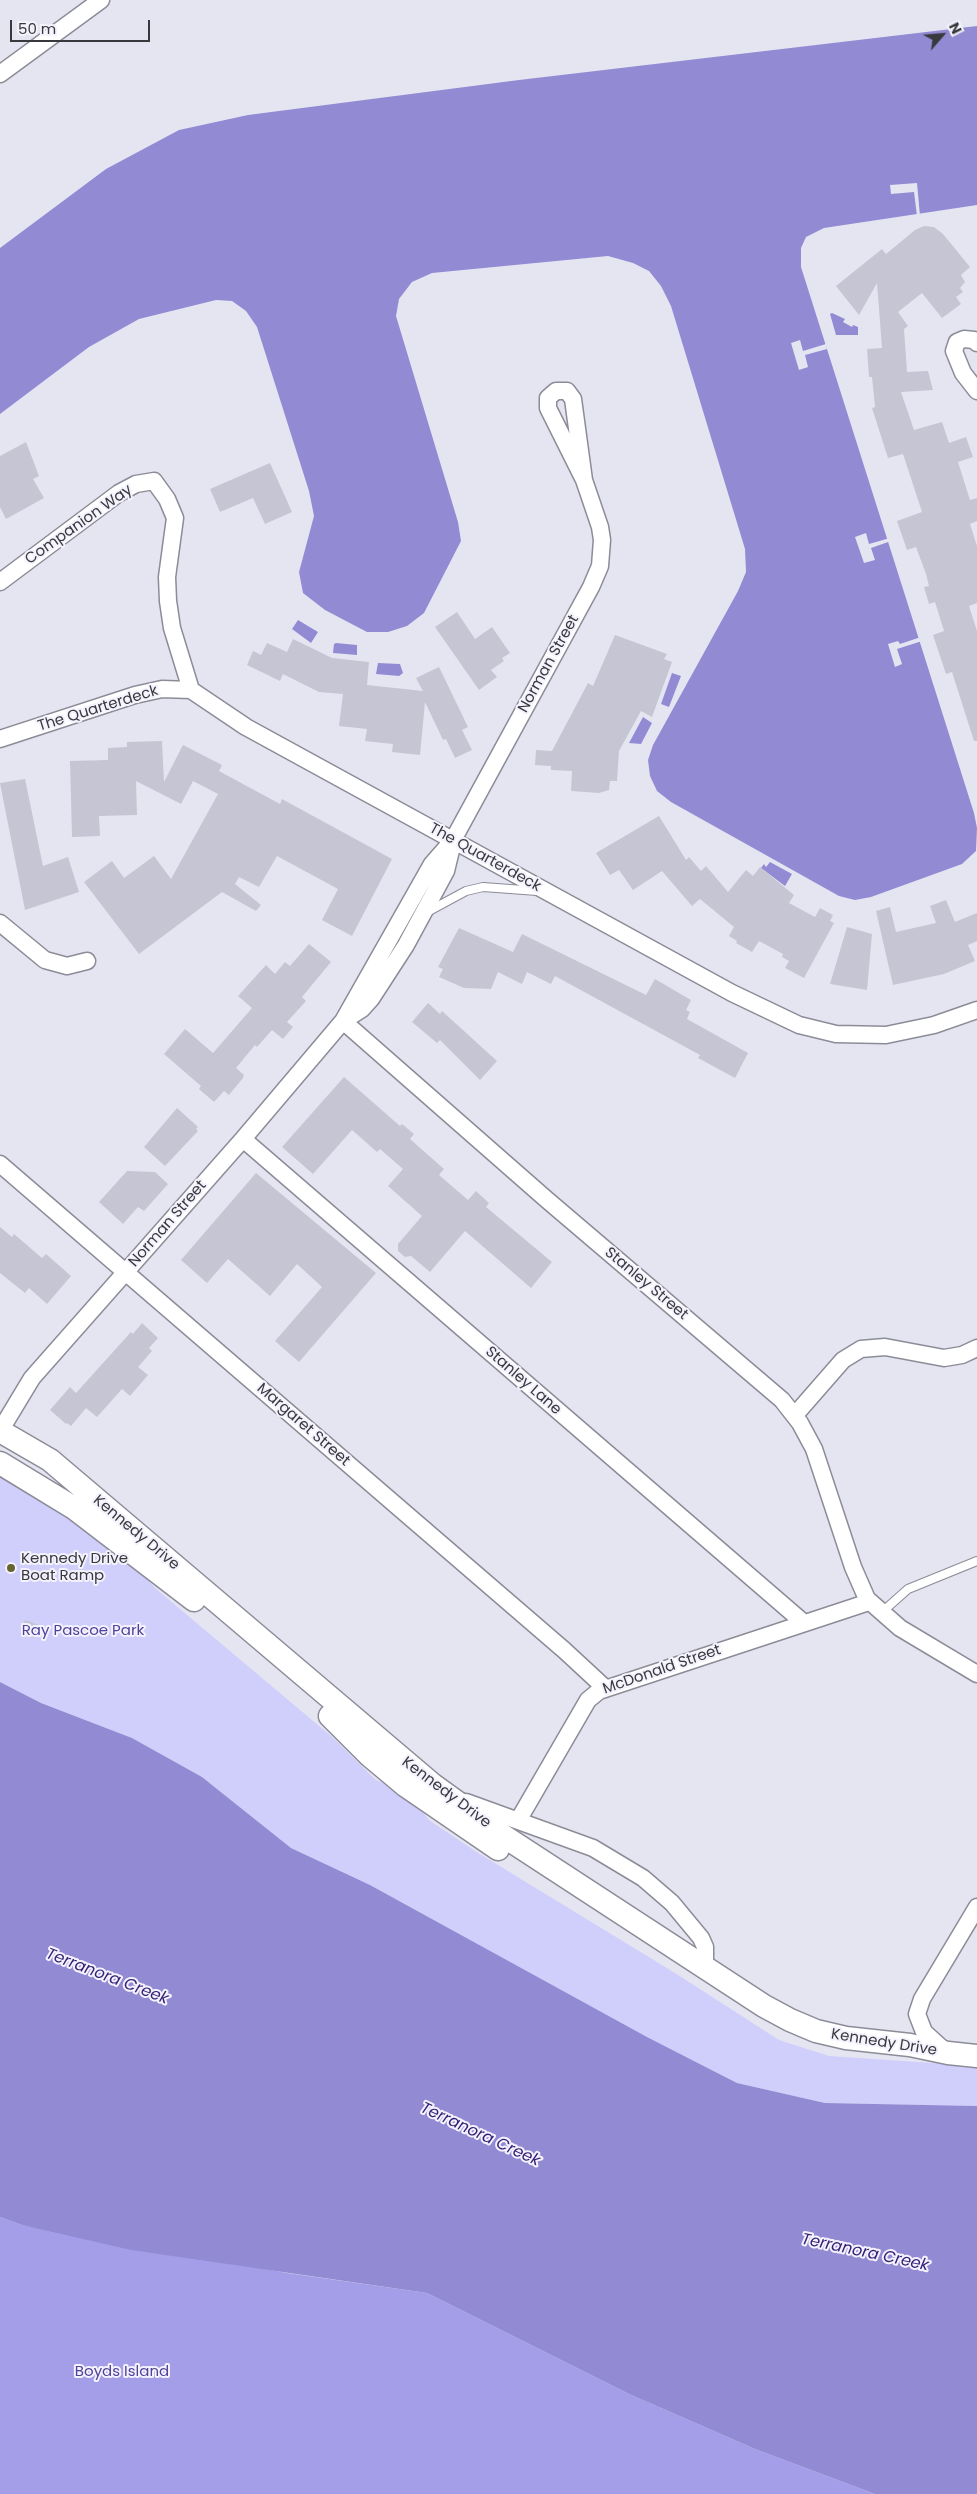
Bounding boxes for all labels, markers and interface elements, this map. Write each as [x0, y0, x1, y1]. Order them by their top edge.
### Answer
scale bar [12, 10, 152, 42]
north arrow [917, 10, 967, 60]
text: 50 m [18, 18, 56, 39]
text: N [944, 19, 967, 37]
street label: Companion Way [22, 481, 136, 569]
street label: Norman Street [515, 612, 583, 716]
street label: The Quarterdeck [36, 682, 160, 736]
street label: The Quarterdeck [426, 820, 544, 896]
street label: Norman Street [125, 1177, 211, 1271]
street label: Stanley Street [601, 1244, 691, 1324]
street label: Stanley Lane [481, 1343, 565, 1419]
street label: Margaret Street [253, 1380, 353, 1470]
street label: Kennedy Drive [89, 1492, 183, 1574]
place label: Kennedy Drive Boat Ramp [21, 1550, 128, 1585]
marker: Kennedy Drive Boat Ramp [5, 1562, 17, 1574]
park label: Ray Pascoe Park [22, 1622, 144, 1640]
street label: McDonald Street [601, 1641, 723, 1699]
street label: Kennedy Drive [398, 1754, 494, 1832]
water label: Terranora Creek [43, 1945, 171, 2009]
street label: Kennedy Drive [830, 2026, 938, 2060]
water label: Terranora Creek [417, 2099, 543, 2171]
water label: Terranora Creek [800, 2230, 930, 2276]
park label: Boyds Island [75, 2363, 169, 2381]

